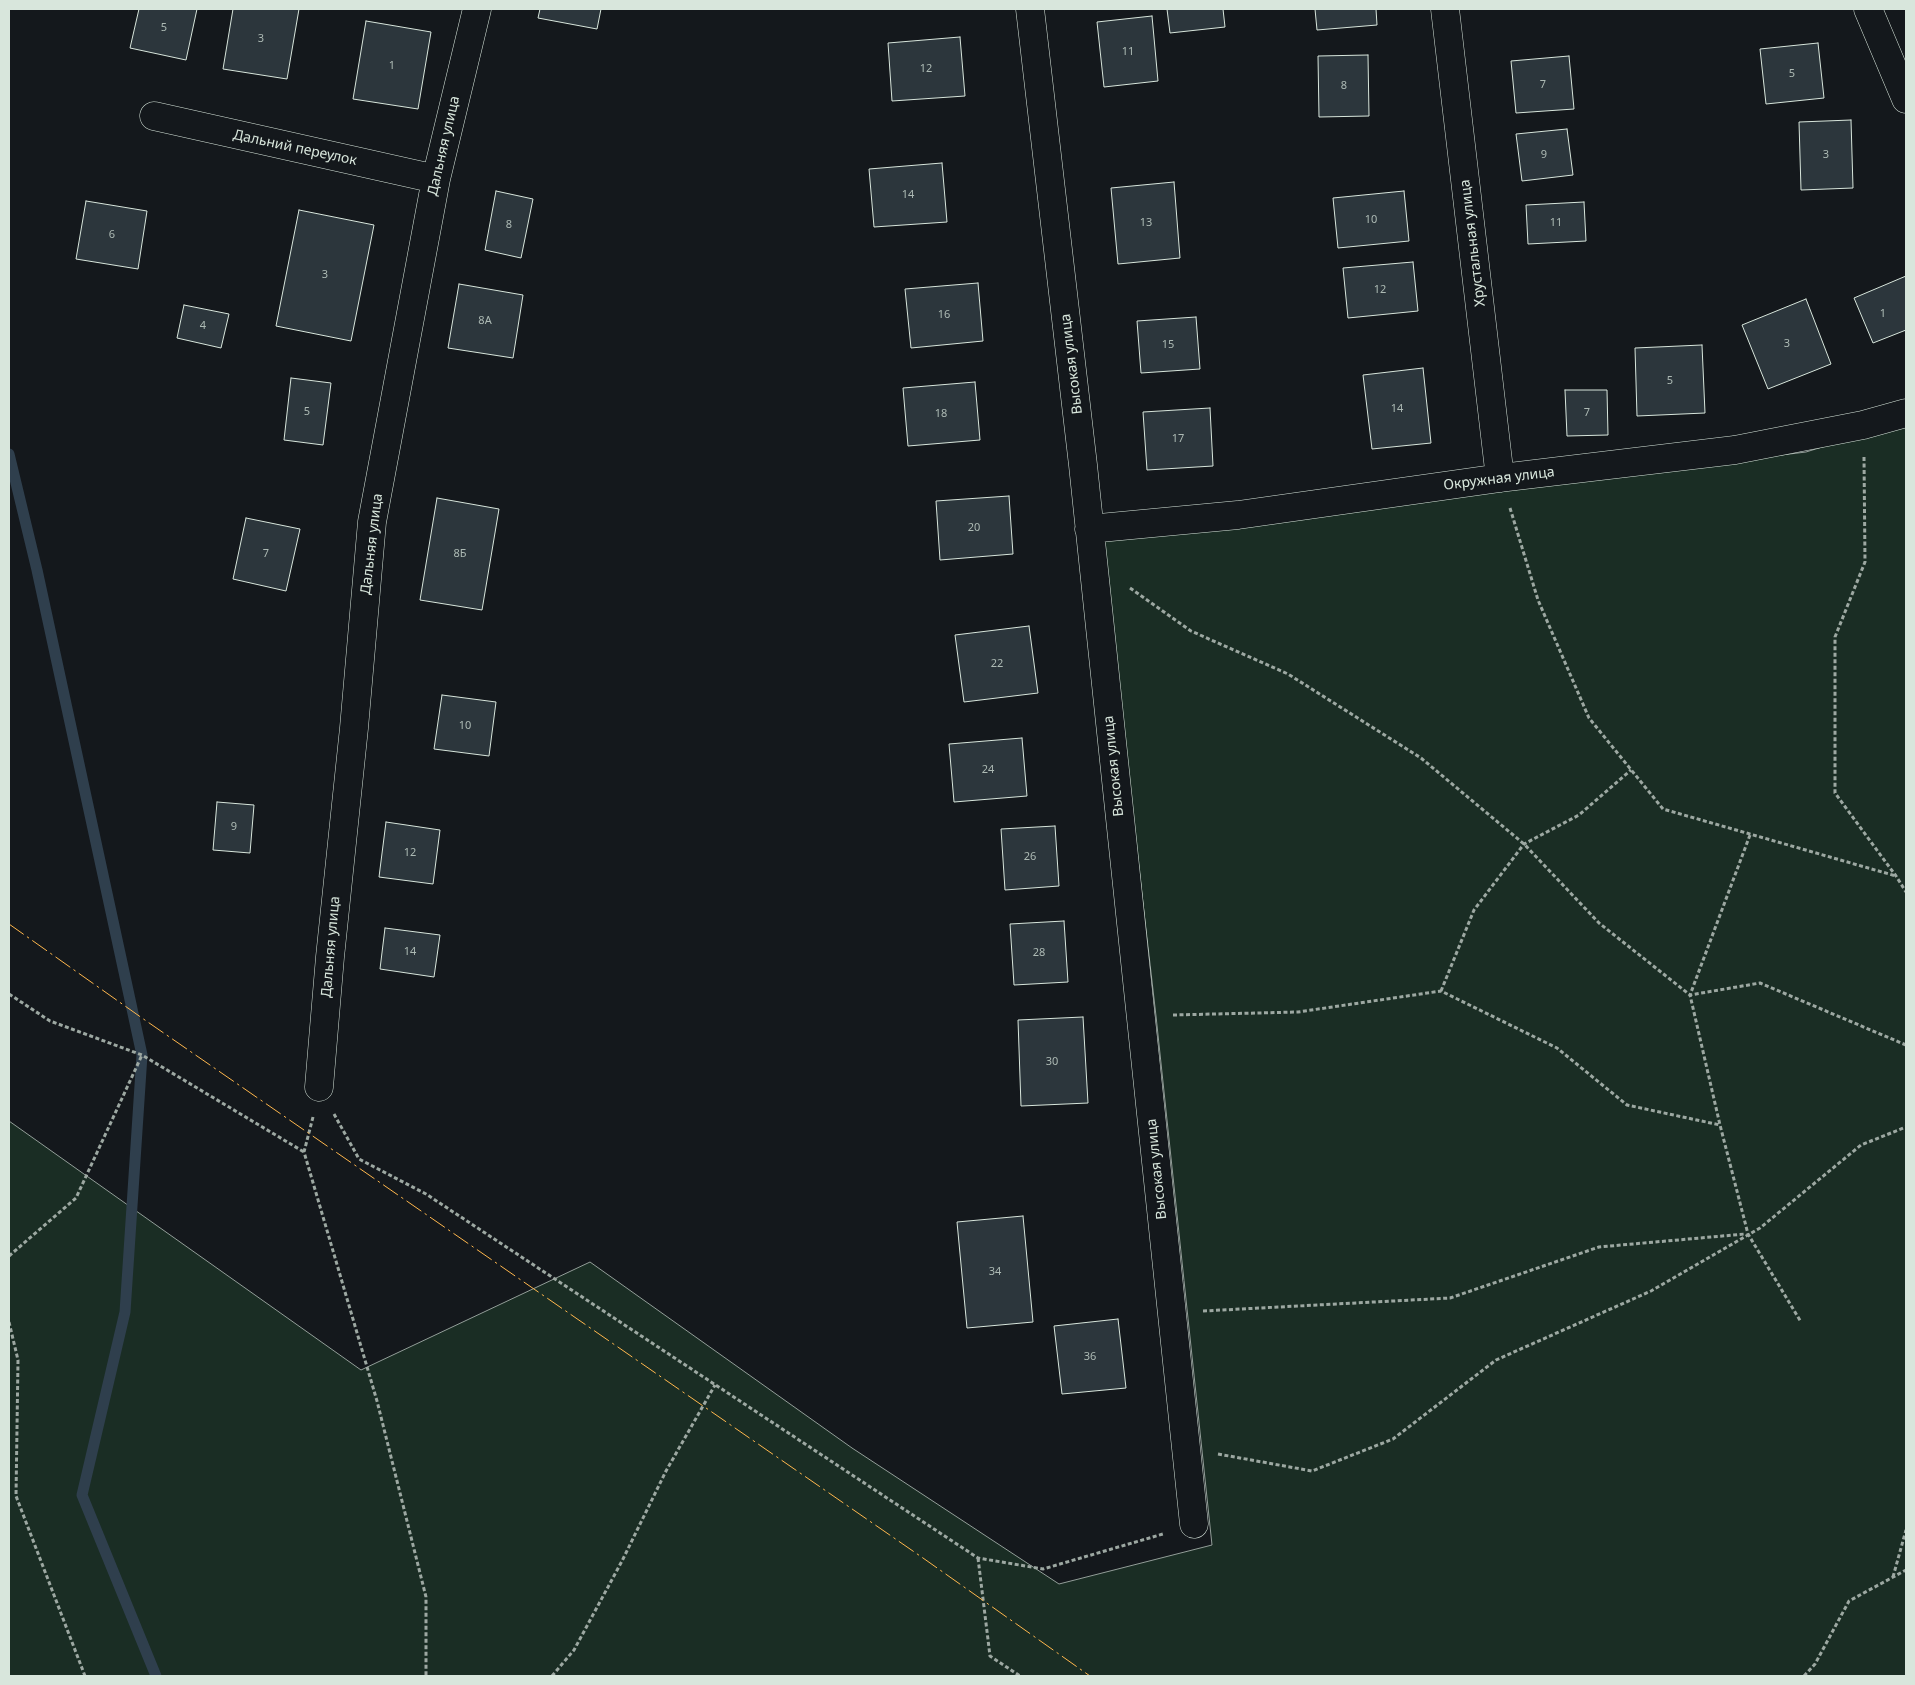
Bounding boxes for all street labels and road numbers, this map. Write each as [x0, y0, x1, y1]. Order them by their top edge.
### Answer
street label: Дальняя улица [424, 94, 464, 198]
street label: Дальний переулок [232, 127, 358, 169]
street label: Хрустальная улица [1457, 179, 1489, 307]
street label: Высокая улица [1057, 313, 1087, 415]
street label: Окружная улица [1443, 464, 1555, 494]
street label: Дальняя улица [357, 492, 387, 596]
street label: Высокая улица [1100, 715, 1128, 817]
street label: Дальняя улица [318, 896, 344, 998]
street label: Высокая улица [1143, 1118, 1171, 1220]

